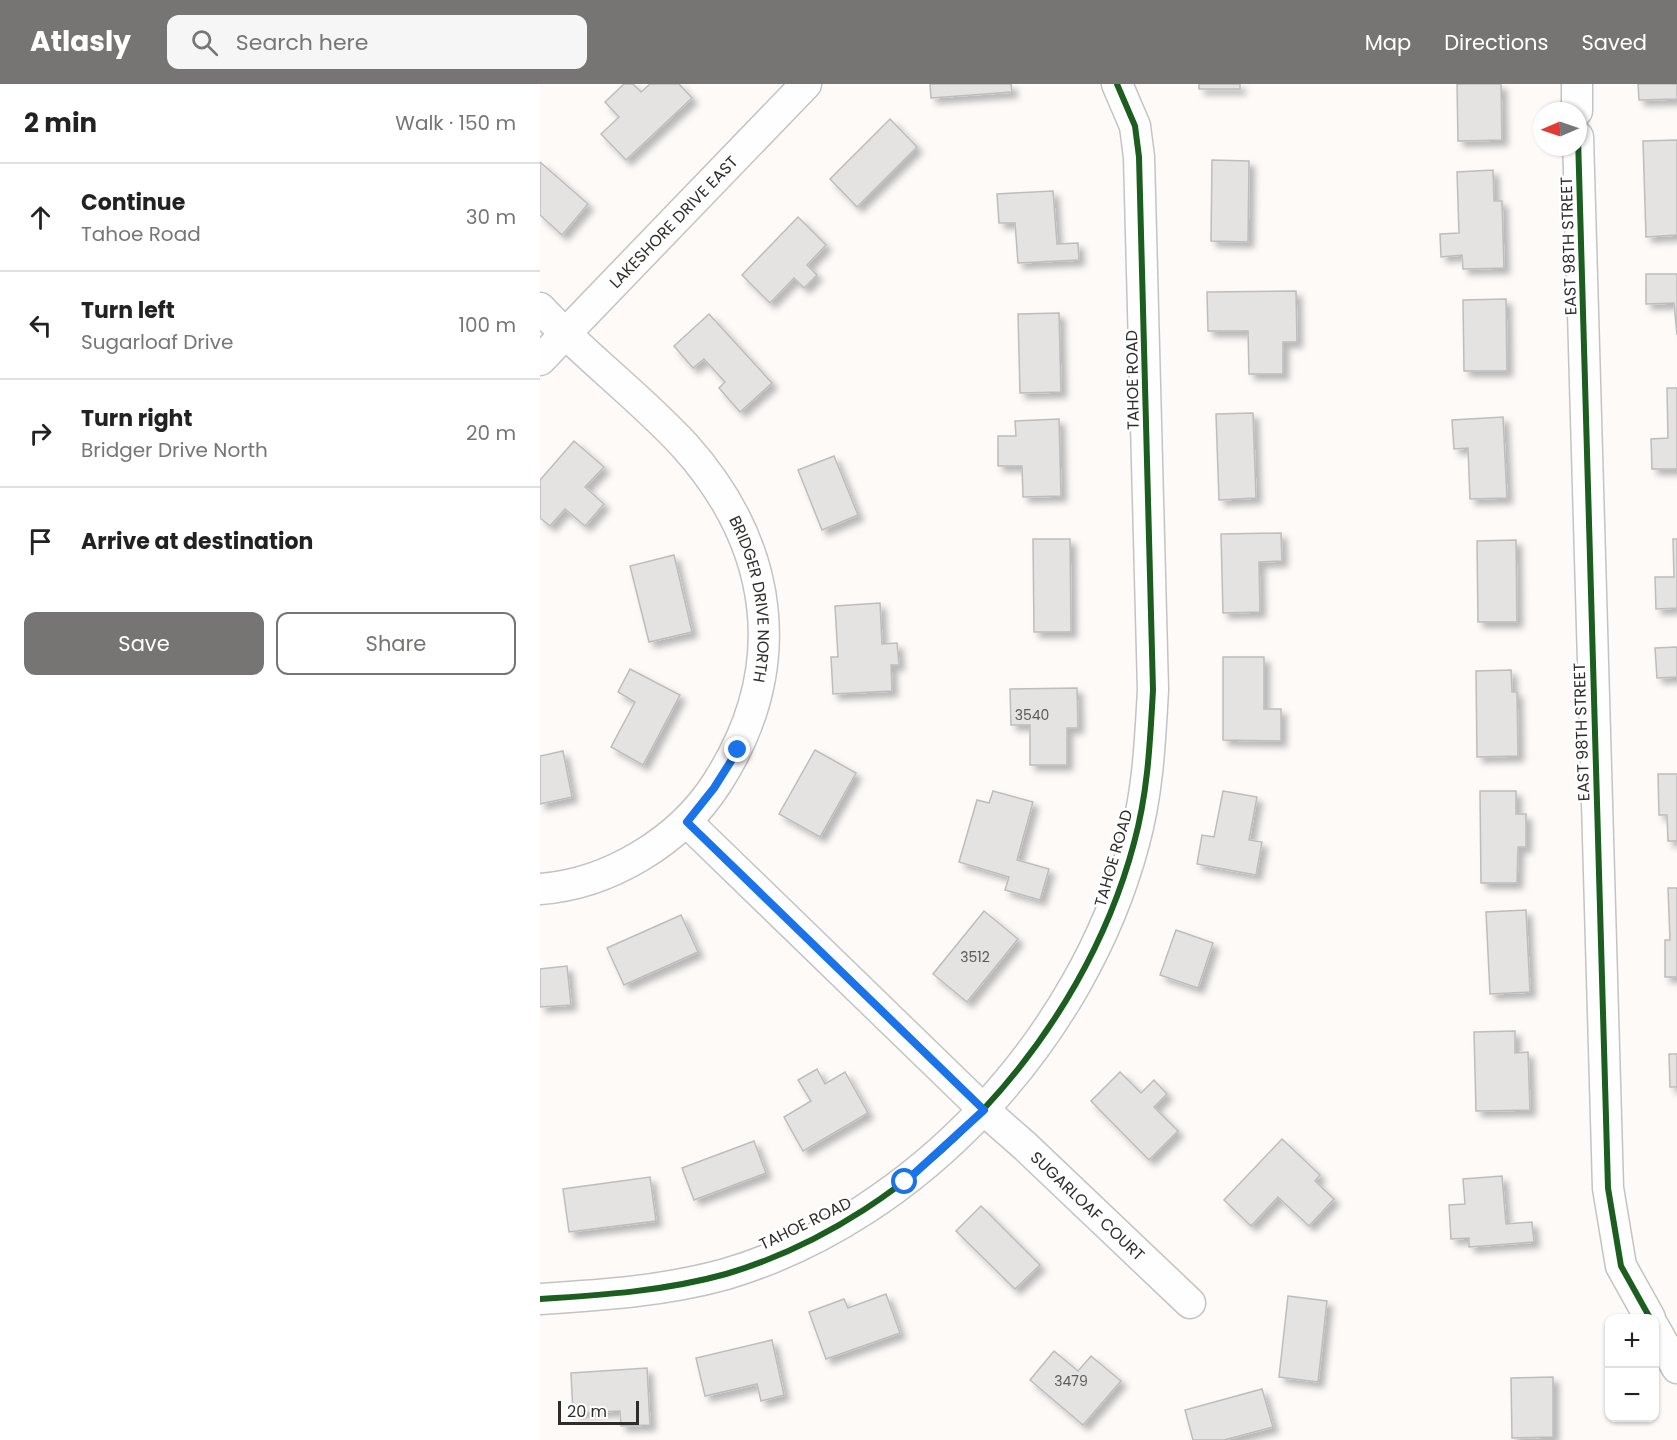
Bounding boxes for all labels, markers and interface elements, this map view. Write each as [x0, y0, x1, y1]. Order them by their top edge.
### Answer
search box [167, 15, 587, 69]
text: Atlasly [30, 22, 131, 61]
icon: search [188, 26, 221, 59]
text: Search here [236, 27, 368, 58]
text: Map [1365, 28, 1411, 57]
text: Directions [1444, 28, 1548, 57]
text: Saved [1581, 28, 1647, 57]
north arrow [1533, 102, 1587, 156]
text: 2 min [24, 105, 97, 141]
text: Walk · 150 m [395, 109, 516, 137]
street label: LAKESHORE DRIVE EAST [604, 150, 743, 294]
street label: EAST 98TH STREET [1555, 176, 1582, 316]
text: Continue [81, 187, 185, 218]
icon: ahead [24, 201, 57, 234]
text: 30 m [466, 203, 516, 231]
text: Tahoe Road [81, 220, 201, 248]
text: Turn left [81, 295, 175, 326]
icon: left [24, 309, 57, 342]
text: 100 m [459, 311, 516, 339]
text: Sugarloaf Drive [81, 328, 233, 356]
street label: TAHOE ROAD [1120, 330, 1145, 430]
text: Turn right [81, 403, 192, 434]
icon: right [24, 417, 57, 450]
text: 20 m [466, 419, 516, 447]
text: Bridger Drive North [81, 436, 268, 464]
street label: BRIDGER DRIVE NORTH [723, 512, 775, 684]
icon: arrive [24, 525, 57, 558]
text: Arrive at destination [81, 526, 313, 557]
button: Save [24, 612, 264, 675]
button: Share [276, 612, 516, 675]
street label: EAST 98TH STREET [1568, 662, 1595, 802]
house number: 3540 [1015, 705, 1049, 725]
route end [724, 736, 750, 762]
street label: TAHOE ROAD [1089, 807, 1138, 909]
house number: 3512 [960, 947, 990, 967]
street label: SUGARLOAF COURT [1025, 1146, 1150, 1266]
route start [891, 1168, 917, 1194]
street label: TAHOE ROAD [755, 1191, 855, 1256]
map controls [1605, 1314, 1659, 1422]
button: + [1605, 1314, 1659, 1368]
button: − [1605, 1368, 1659, 1422]
house number: 3479 [1054, 1371, 1088, 1391]
scale bar [558, 1398, 639, 1426]
text: 20 m [567, 1400, 607, 1423]

